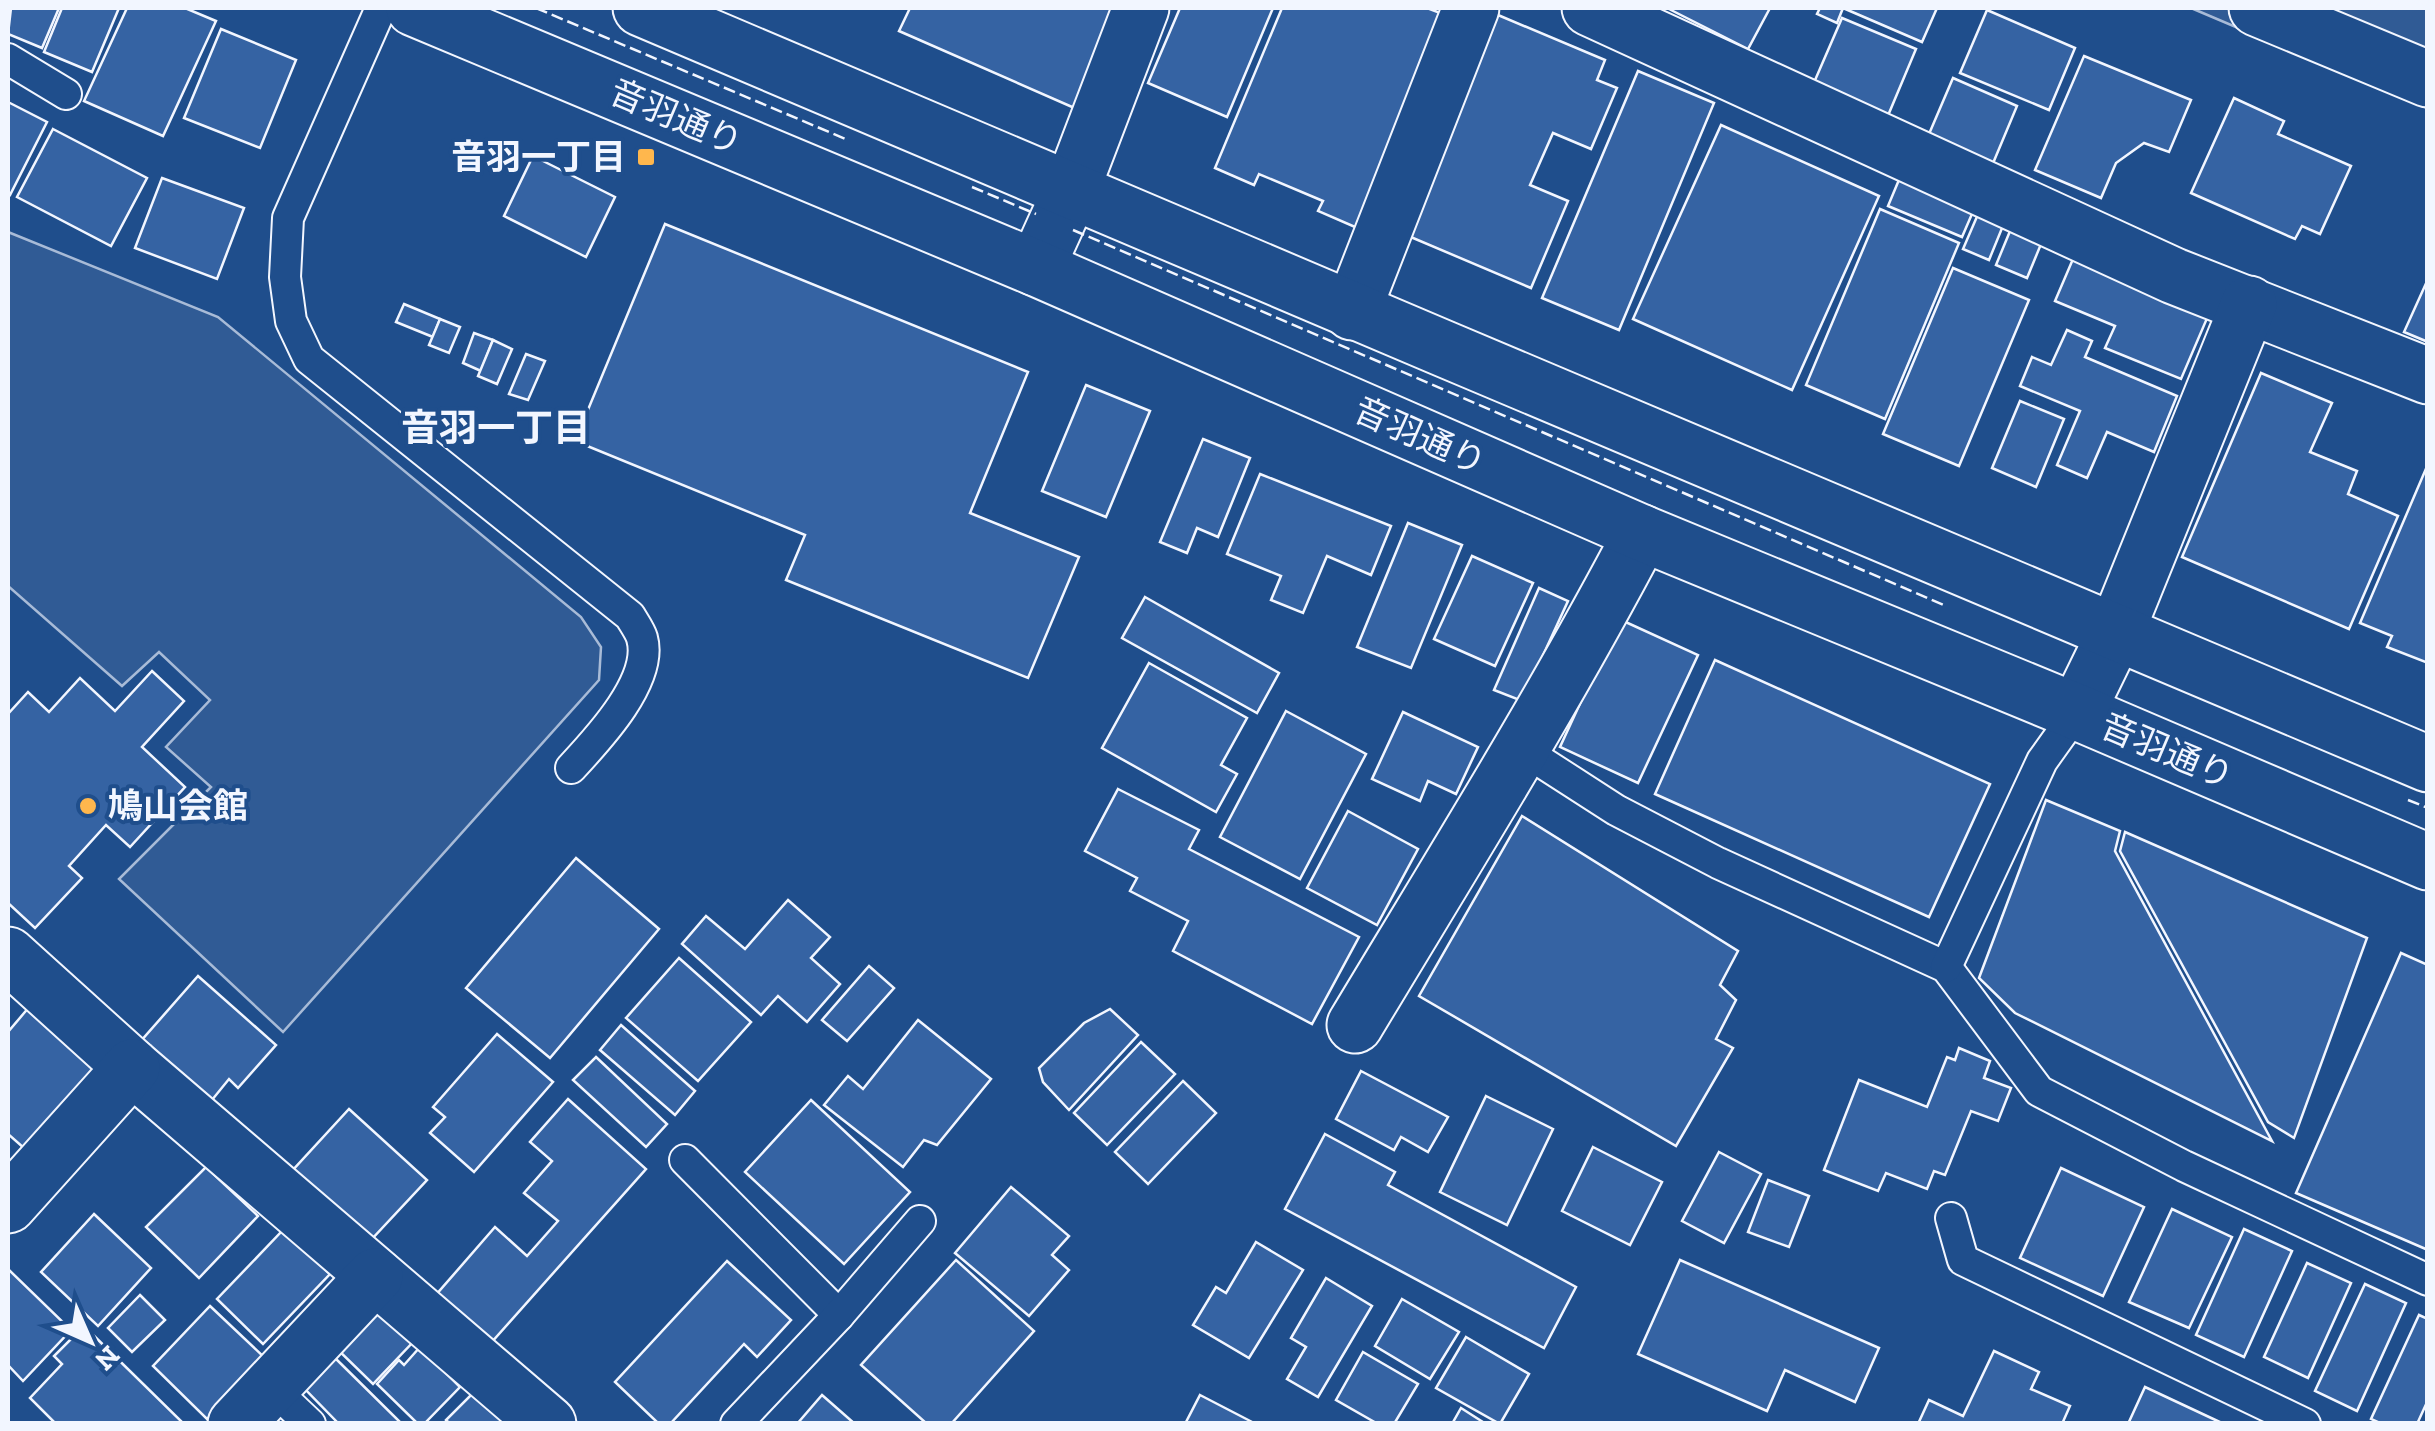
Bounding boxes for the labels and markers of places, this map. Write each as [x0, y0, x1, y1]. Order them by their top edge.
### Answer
place label: 音羽一丁目 [451, 136, 626, 178]
marker: 音羽一丁目 [635, 146, 657, 168]
place label: 鳩山会館 [108, 785, 248, 827]
marker: 鳩山会館 [77, 795, 99, 817]

